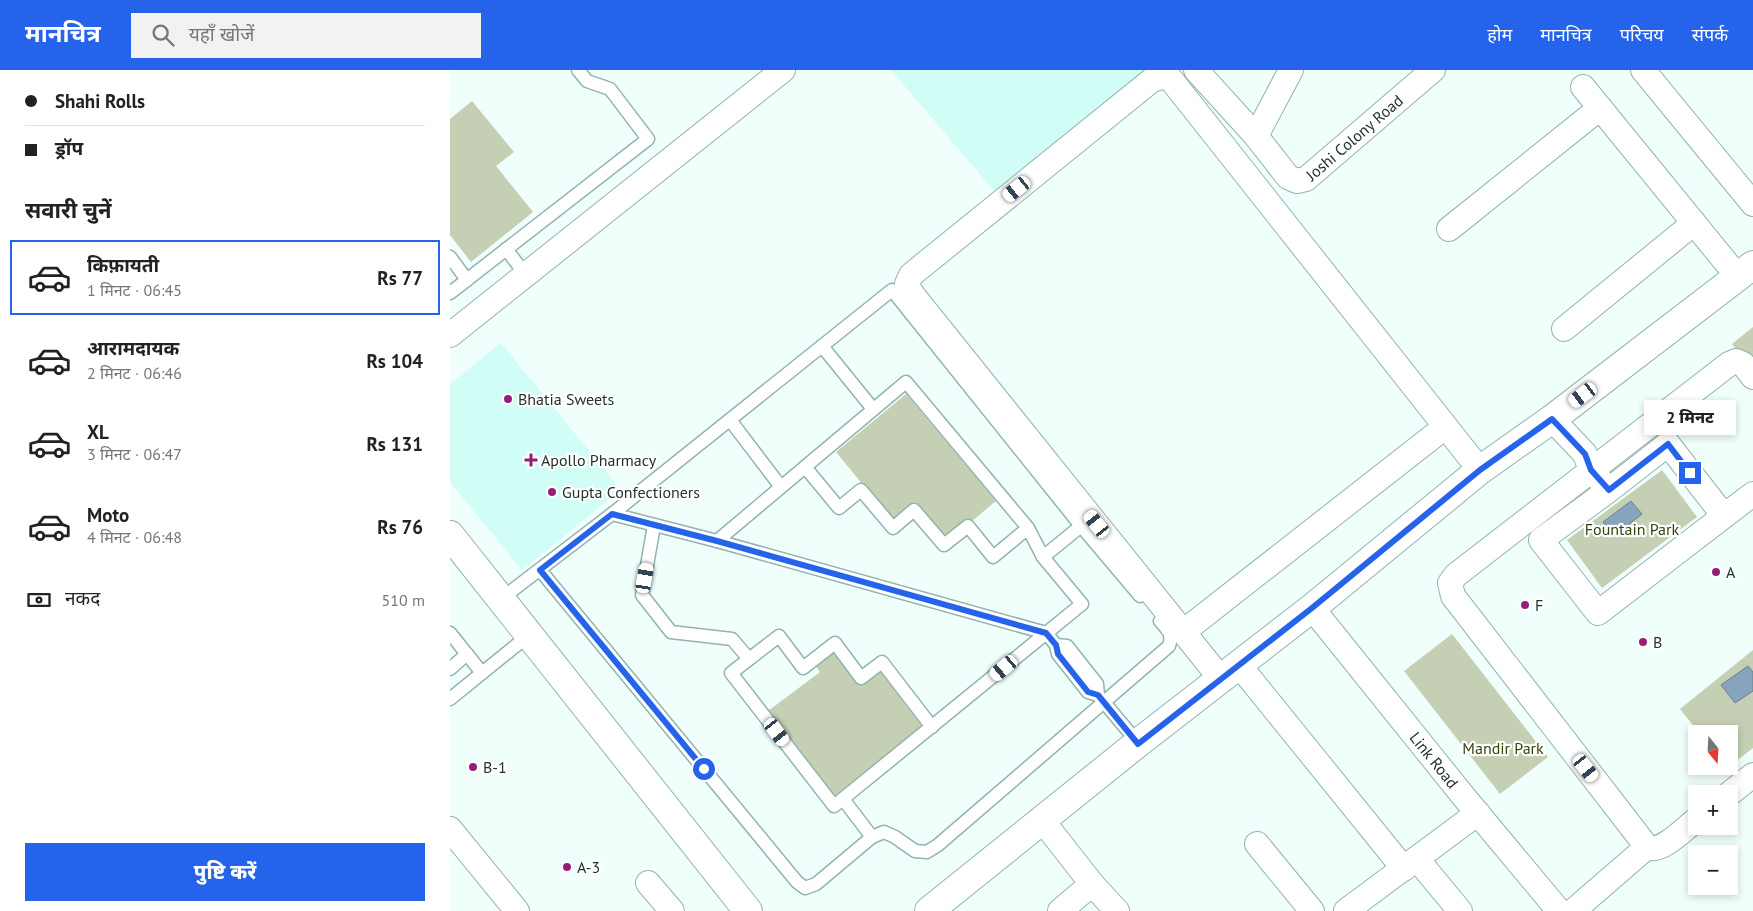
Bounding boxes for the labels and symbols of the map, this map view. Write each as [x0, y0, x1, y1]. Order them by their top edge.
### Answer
street label: Joshi Colony Road [1301, 90, 1407, 185]
car [1000, 174, 1033, 204]
car [1566, 380, 1599, 410]
place label: Bhatia Sweets [518, 389, 615, 409]
marker: Bhatia Sweets [502, 393, 514, 405]
callout: 2 मिनट [1644, 400, 1736, 436]
place label: Apollo Pharmacy [541, 450, 657, 470]
marker: Apollo Pharmacy [525, 454, 537, 466]
route end [1679, 462, 1701, 484]
place label: Gupta Confectioners [562, 482, 700, 502]
marker: Gupta Confectioners [546, 486, 558, 498]
car [1081, 508, 1112, 540]
park label: Fountain Park [1585, 519, 1679, 539]
car [635, 562, 654, 594]
place label: A [1726, 562, 1736, 582]
marker: A [1710, 566, 1722, 578]
place label: F [1535, 595, 1543, 615]
marker: F [1519, 599, 1531, 611]
place label: B [1653, 632, 1662, 652]
marker: B [1637, 636, 1649, 648]
car [987, 653, 1020, 683]
car [761, 716, 792, 748]
north arrow [1688, 725, 1738, 775]
street label: Link Road [1406, 728, 1463, 792]
park label: Mandir Park [1462, 738, 1544, 758]
car [1570, 752, 1601, 784]
place label: B-1 [483, 757, 507, 777]
route start [693, 758, 715, 780]
marker: B-1 [467, 761, 479, 773]
place label: A-3 [577, 857, 600, 877]
marker: A-3 [561, 861, 573, 873]

